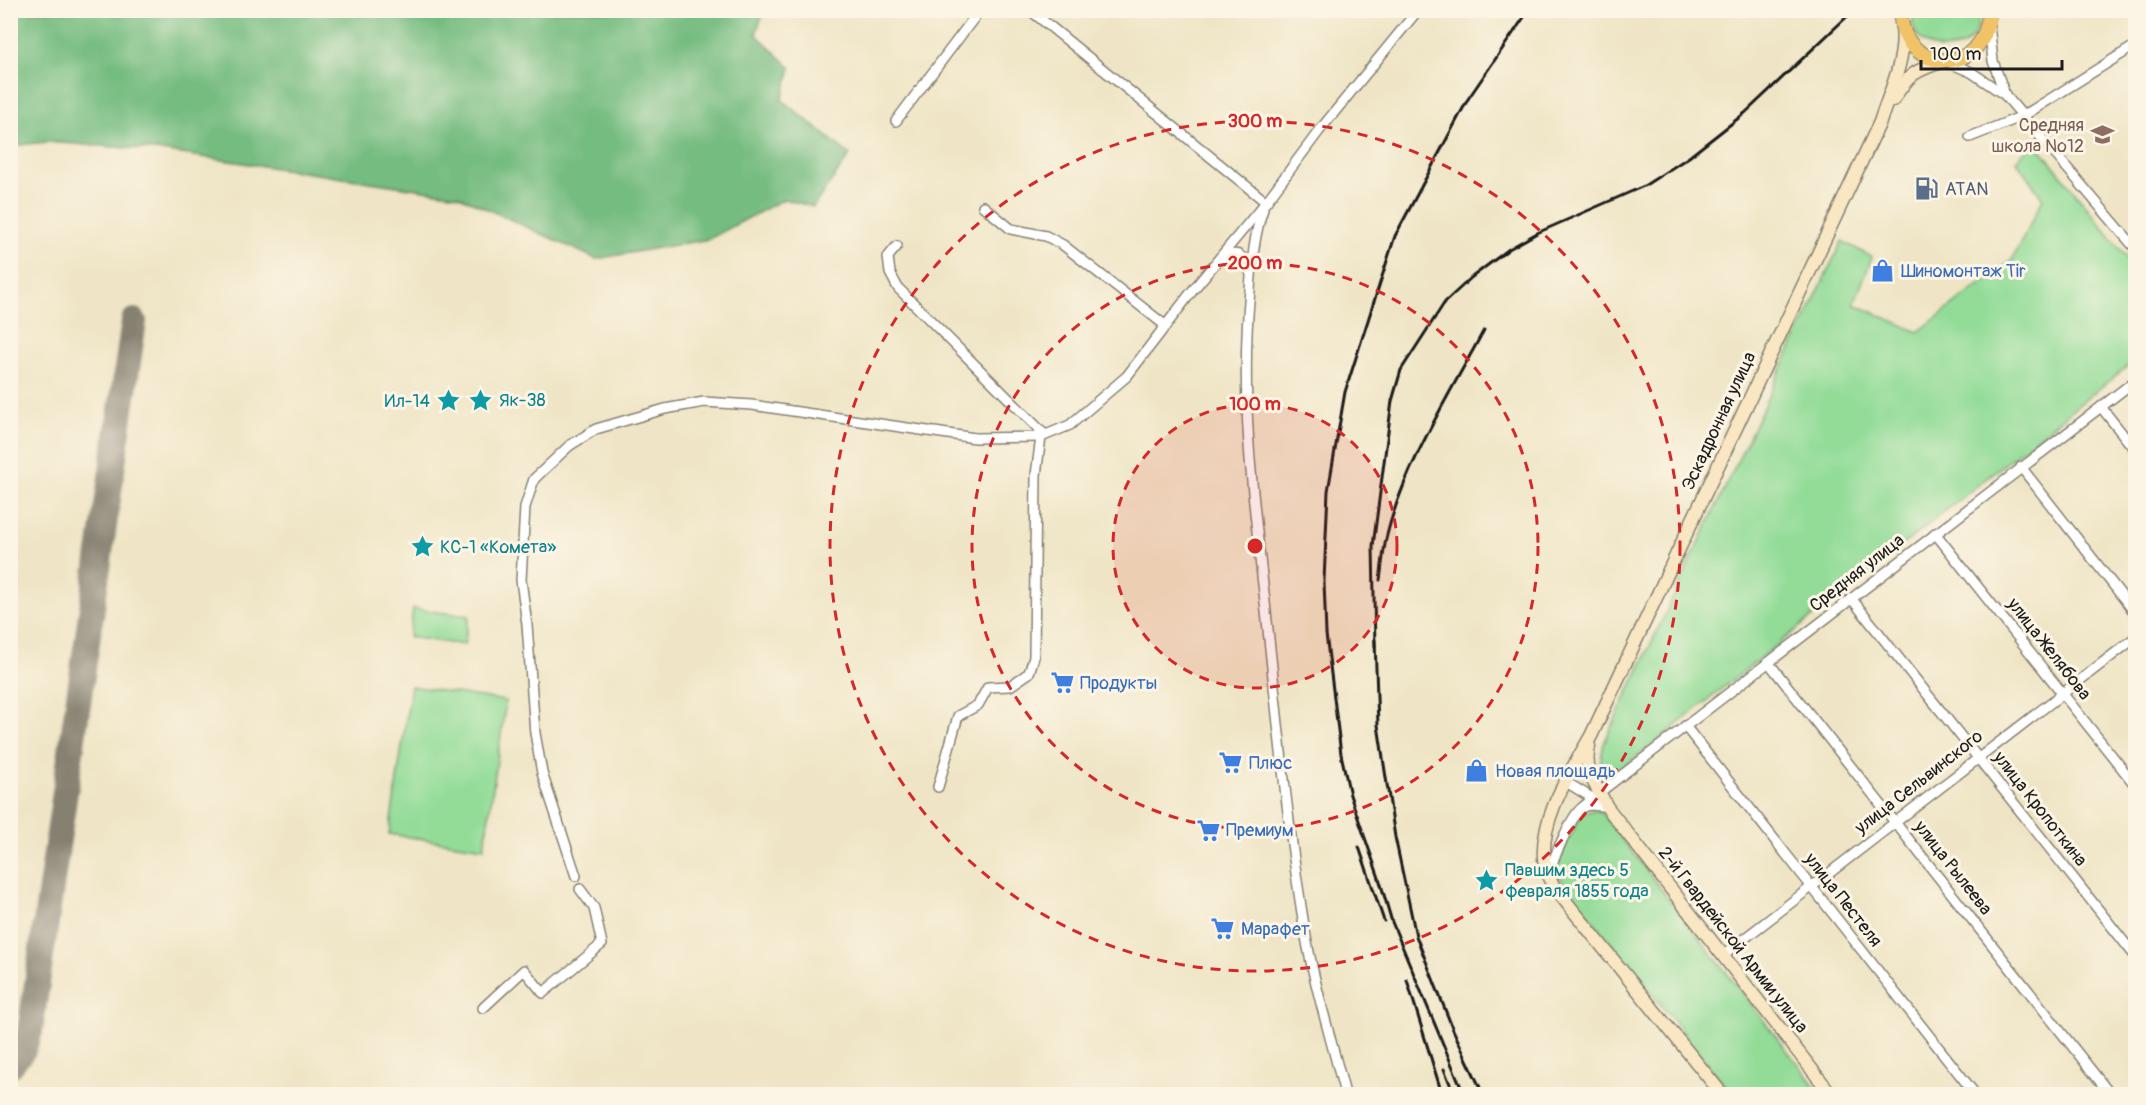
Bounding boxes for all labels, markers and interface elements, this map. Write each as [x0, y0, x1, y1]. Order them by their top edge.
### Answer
scale bar [1921, 33, 2062, 71]
text: 100 m [1930, 43, 1982, 66]
text: 300 m [1228, 110, 1282, 133]
place label: Средняя школа №12 [1992, 114, 2084, 158]
school or university icon: Средняя школа №12 [2089, 122, 2115, 148]
fuel station icon: ATAN [1914, 176, 1940, 202]
place label: ATAN [1945, 178, 1989, 201]
text: 200 m [1228, 252, 1282, 275]
shop icon: Шиномонтаж Tir [1870, 258, 1896, 284]
place label: Шиномонтаж Tir [1901, 260, 2026, 283]
street label: Эскадронная улица [1677, 348, 1761, 494]
place icon: Як-38 [468, 387, 494, 413]
place icon: Ил-14 [435, 388, 461, 414]
place label: Як-38 [499, 389, 546, 412]
place label: Ил-14 [385, 390, 431, 413]
text: 100 m [1229, 393, 1281, 416]
street label: Средняя улица [1805, 529, 1909, 617]
place icon: КС-1 «Комета» [409, 534, 435, 560]
place label: КС-1 «Комета» [440, 536, 556, 559]
centre of rings [1245, 536, 1265, 556]
street label: улица Желябова [2001, 592, 2096, 705]
supermarket icon: Продукты [1049, 670, 1075, 696]
place label: Продукты [1080, 672, 1157, 695]
street label: улица Сельвинского [1850, 725, 1988, 840]
street label: улица Кропоткина [1987, 746, 2092, 871]
supermarket icon: Плюс [1218, 750, 1244, 776]
place label: Плюс [1249, 752, 1292, 775]
shop icon: Новая площадь [1464, 758, 1490, 784]
place label: Новая площадь [1495, 760, 1616, 783]
street label: улица Рылеева [1908, 815, 1997, 920]
supermarket icon: Премиум [1195, 817, 1221, 843]
place label: Премиум [1226, 819, 1294, 842]
street label: 2-й Гвардейской Армии улица [1653, 842, 1813, 1038]
street label: улица Пестеля [1799, 848, 1887, 952]
place label: Павшим здесь 5 февраля 1855 года [1505, 859, 1649, 903]
place icon: Павшим здесь 5 февраля 1855 года [1474, 867, 1500, 893]
supermarket icon: Марафет [1210, 916, 1236, 942]
place label: Марафет [1241, 918, 1310, 941]

